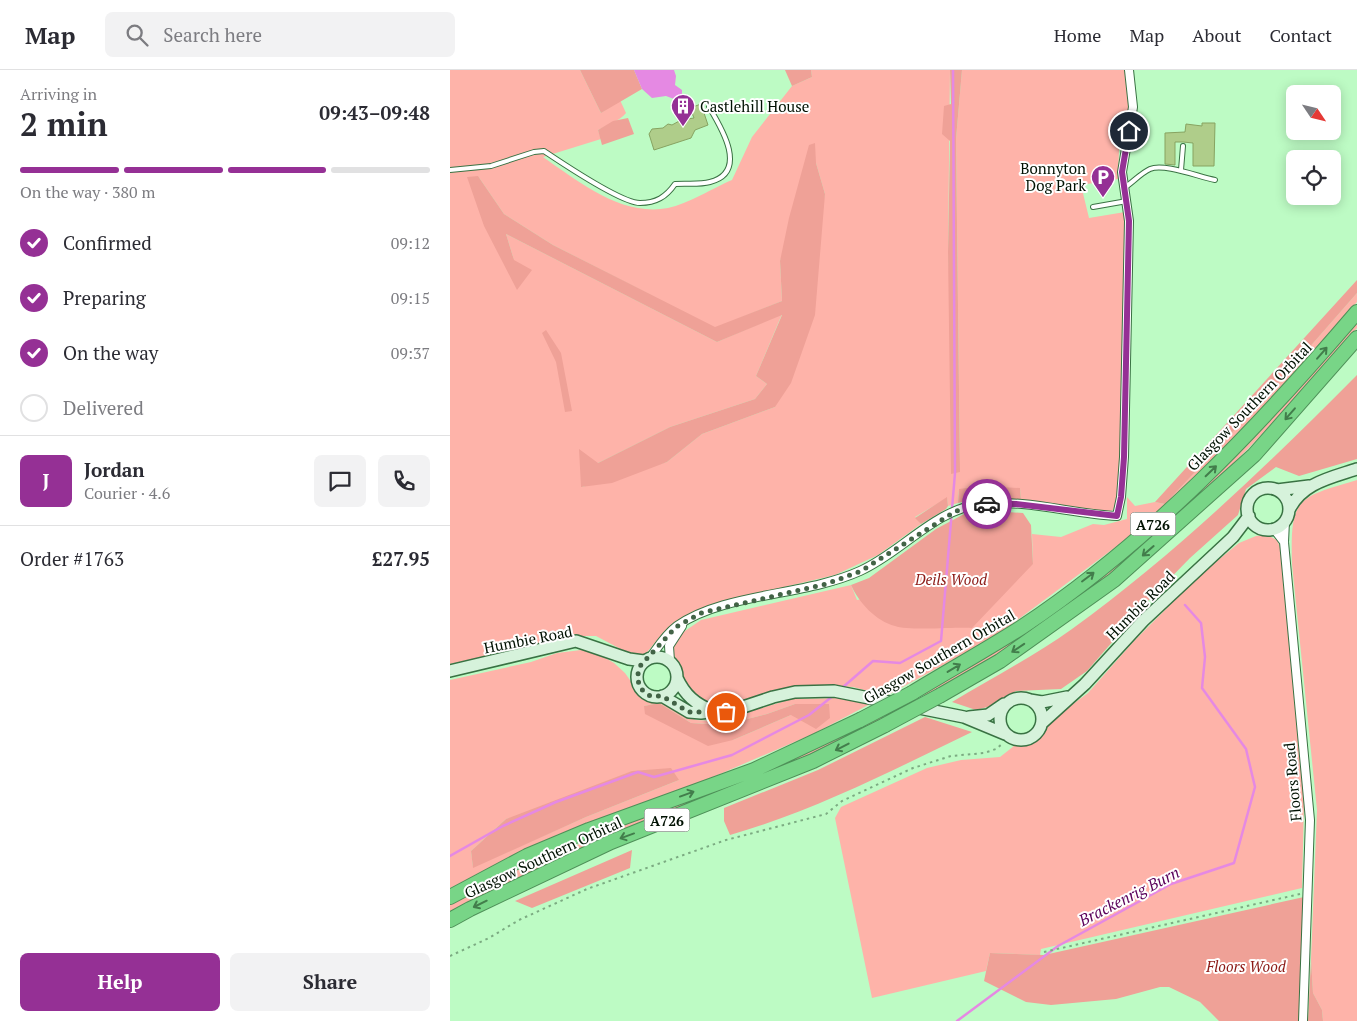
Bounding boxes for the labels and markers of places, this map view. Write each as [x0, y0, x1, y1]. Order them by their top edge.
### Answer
building icon: Castlehill House [670, 93, 696, 127]
place label: Castlehill House [700, 96, 809, 116]
pin [1108, 110, 1150, 152]
place label: Bonnyton Dog Park [1020, 158, 1086, 195]
parking icon: Bonnyton Dog Park [1090, 164, 1116, 198]
pin [705, 691, 747, 733]

